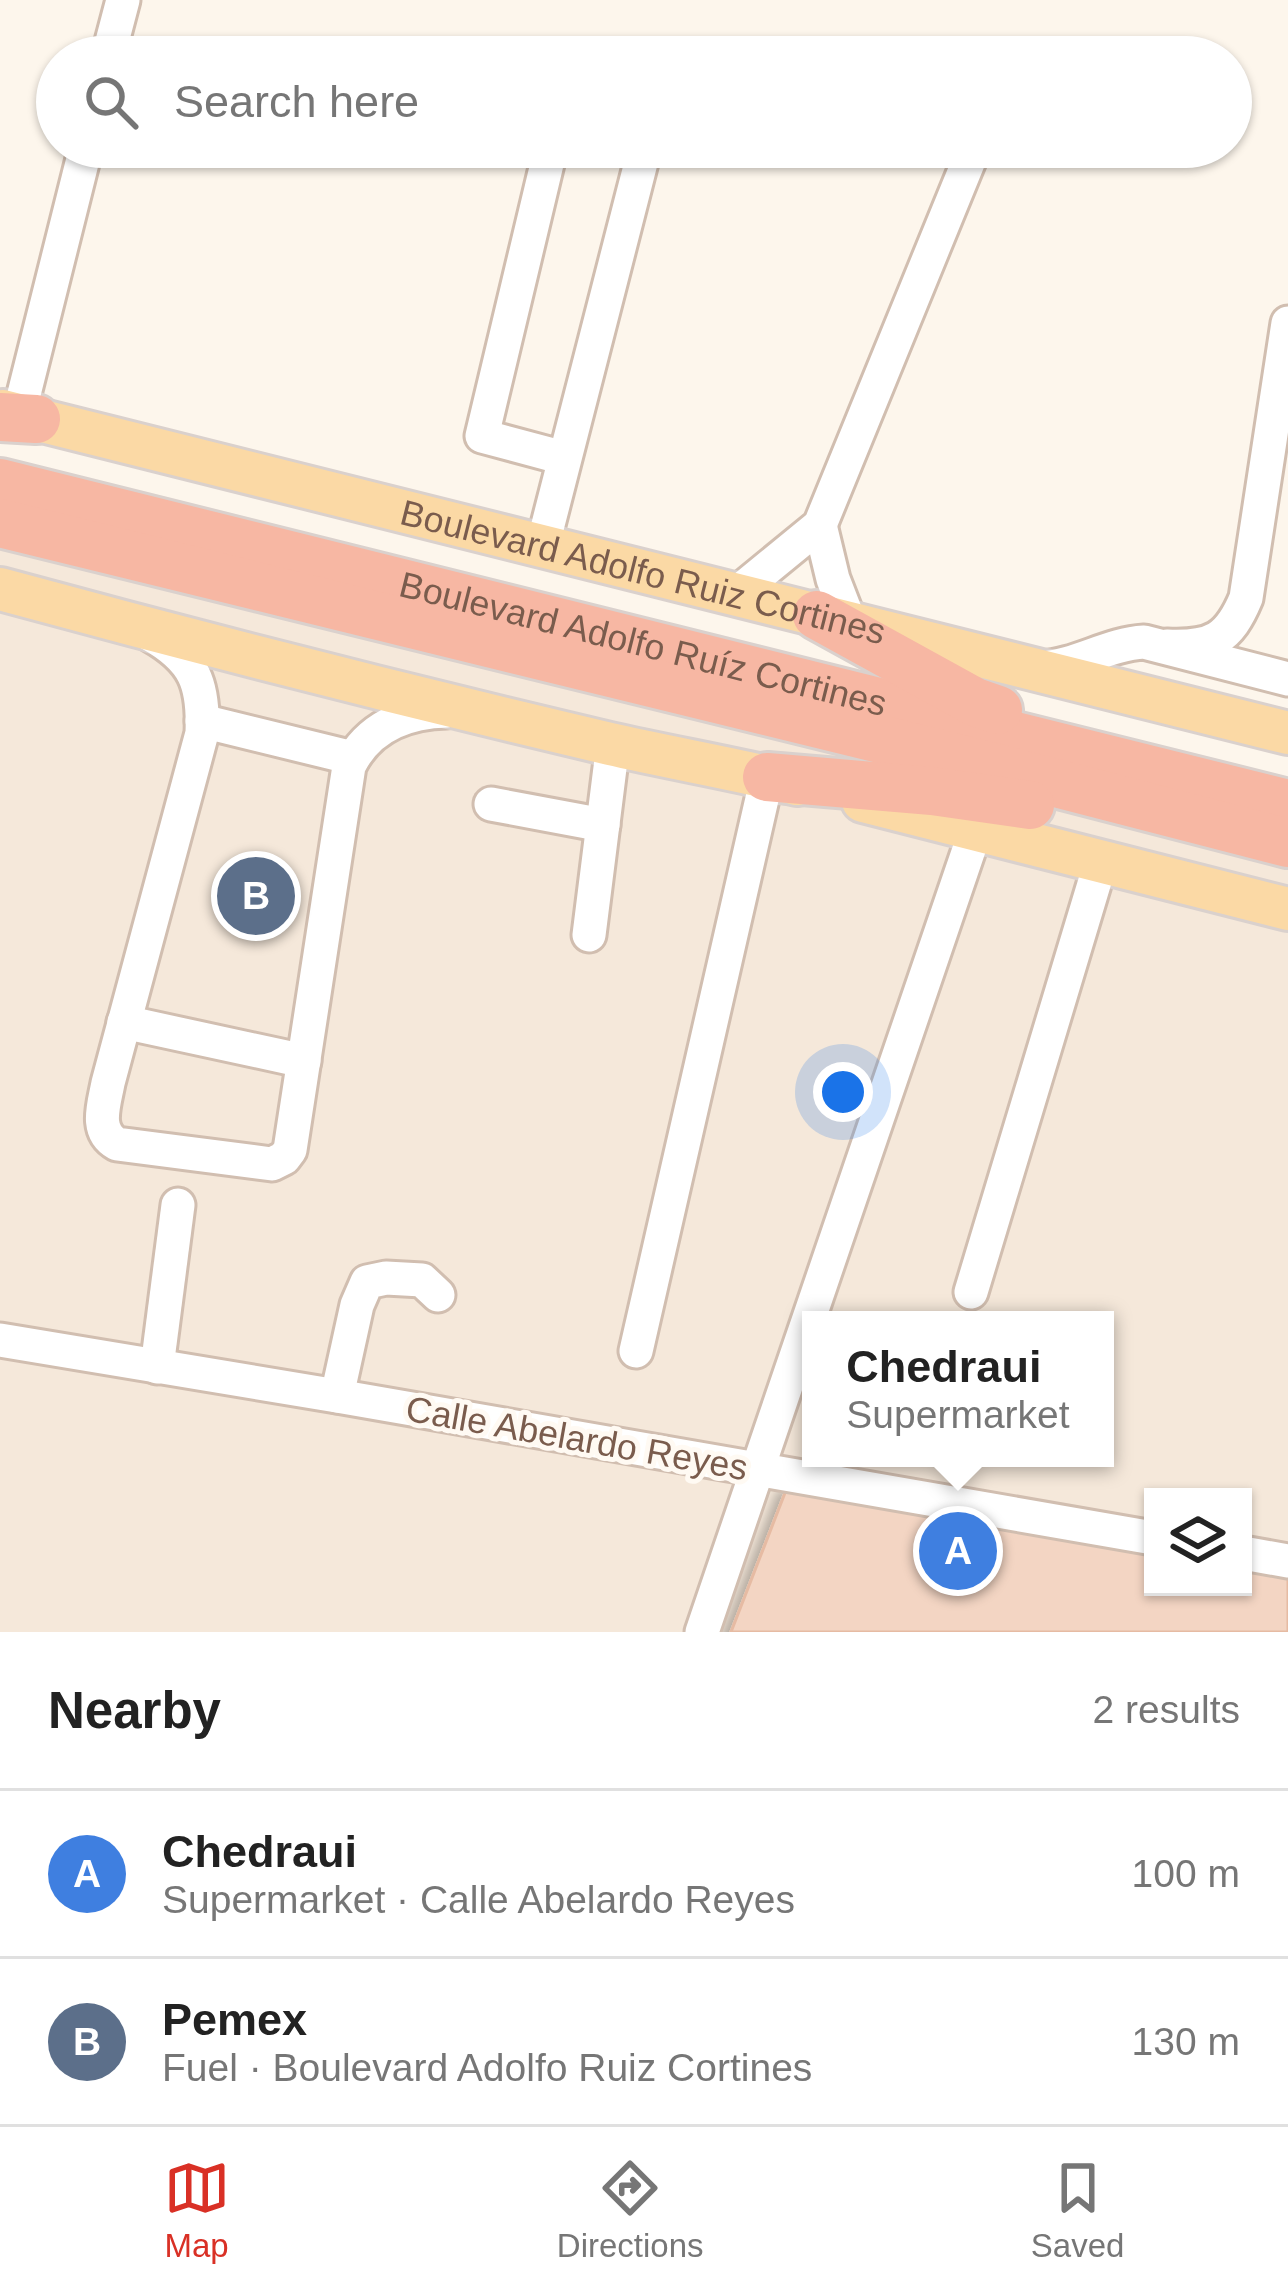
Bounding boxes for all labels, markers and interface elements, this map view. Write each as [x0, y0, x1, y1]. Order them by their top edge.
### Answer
search box [36, 36, 1252, 168]
icon: search [78, 69, 144, 135]
text: Search here [174, 76, 419, 127]
street label: Boulevard Adolfo Ruiz Cortines [396, 491, 890, 652]
street label: Boulevard Adolfo Ruíz Cortines [396, 563, 891, 724]
pin: B [217, 851, 295, 941]
your location [813, 1062, 873, 1122]
popup [802, 1311, 1114, 1467]
text: Chedraui [846, 1341, 1041, 1392]
street label: Calle Abelardo Reyes [403, 1388, 751, 1488]
text: Supermarket [846, 1393, 1070, 1436]
map controls [1144, 1488, 1252, 1596]
button: layers [1144, 1488, 1252, 1596]
pin: A [919, 1506, 997, 1596]
text: Nearby [48, 1682, 221, 1739]
text: 2 results [1093, 1688, 1240, 1731]
text: Chedraui [162, 1826, 357, 1877]
text: A [73, 1852, 101, 1895]
text: 100 m [1132, 1852, 1240, 1895]
text: Supermarket · Calle Abelardo Reyes [162, 1878, 795, 1921]
text: Pemex [162, 1994, 307, 2045]
text: B [73, 2020, 101, 2063]
text: 130 m [1132, 2020, 1240, 2063]
text: Fuel · Boulevard Adolfo Ruiz Cortines [162, 2046, 812, 2089]
tab: Map [164, 2155, 230, 2265]
tab: Directions [557, 2155, 704, 2265]
tab: Saved [1031, 2155, 1124, 2265]

